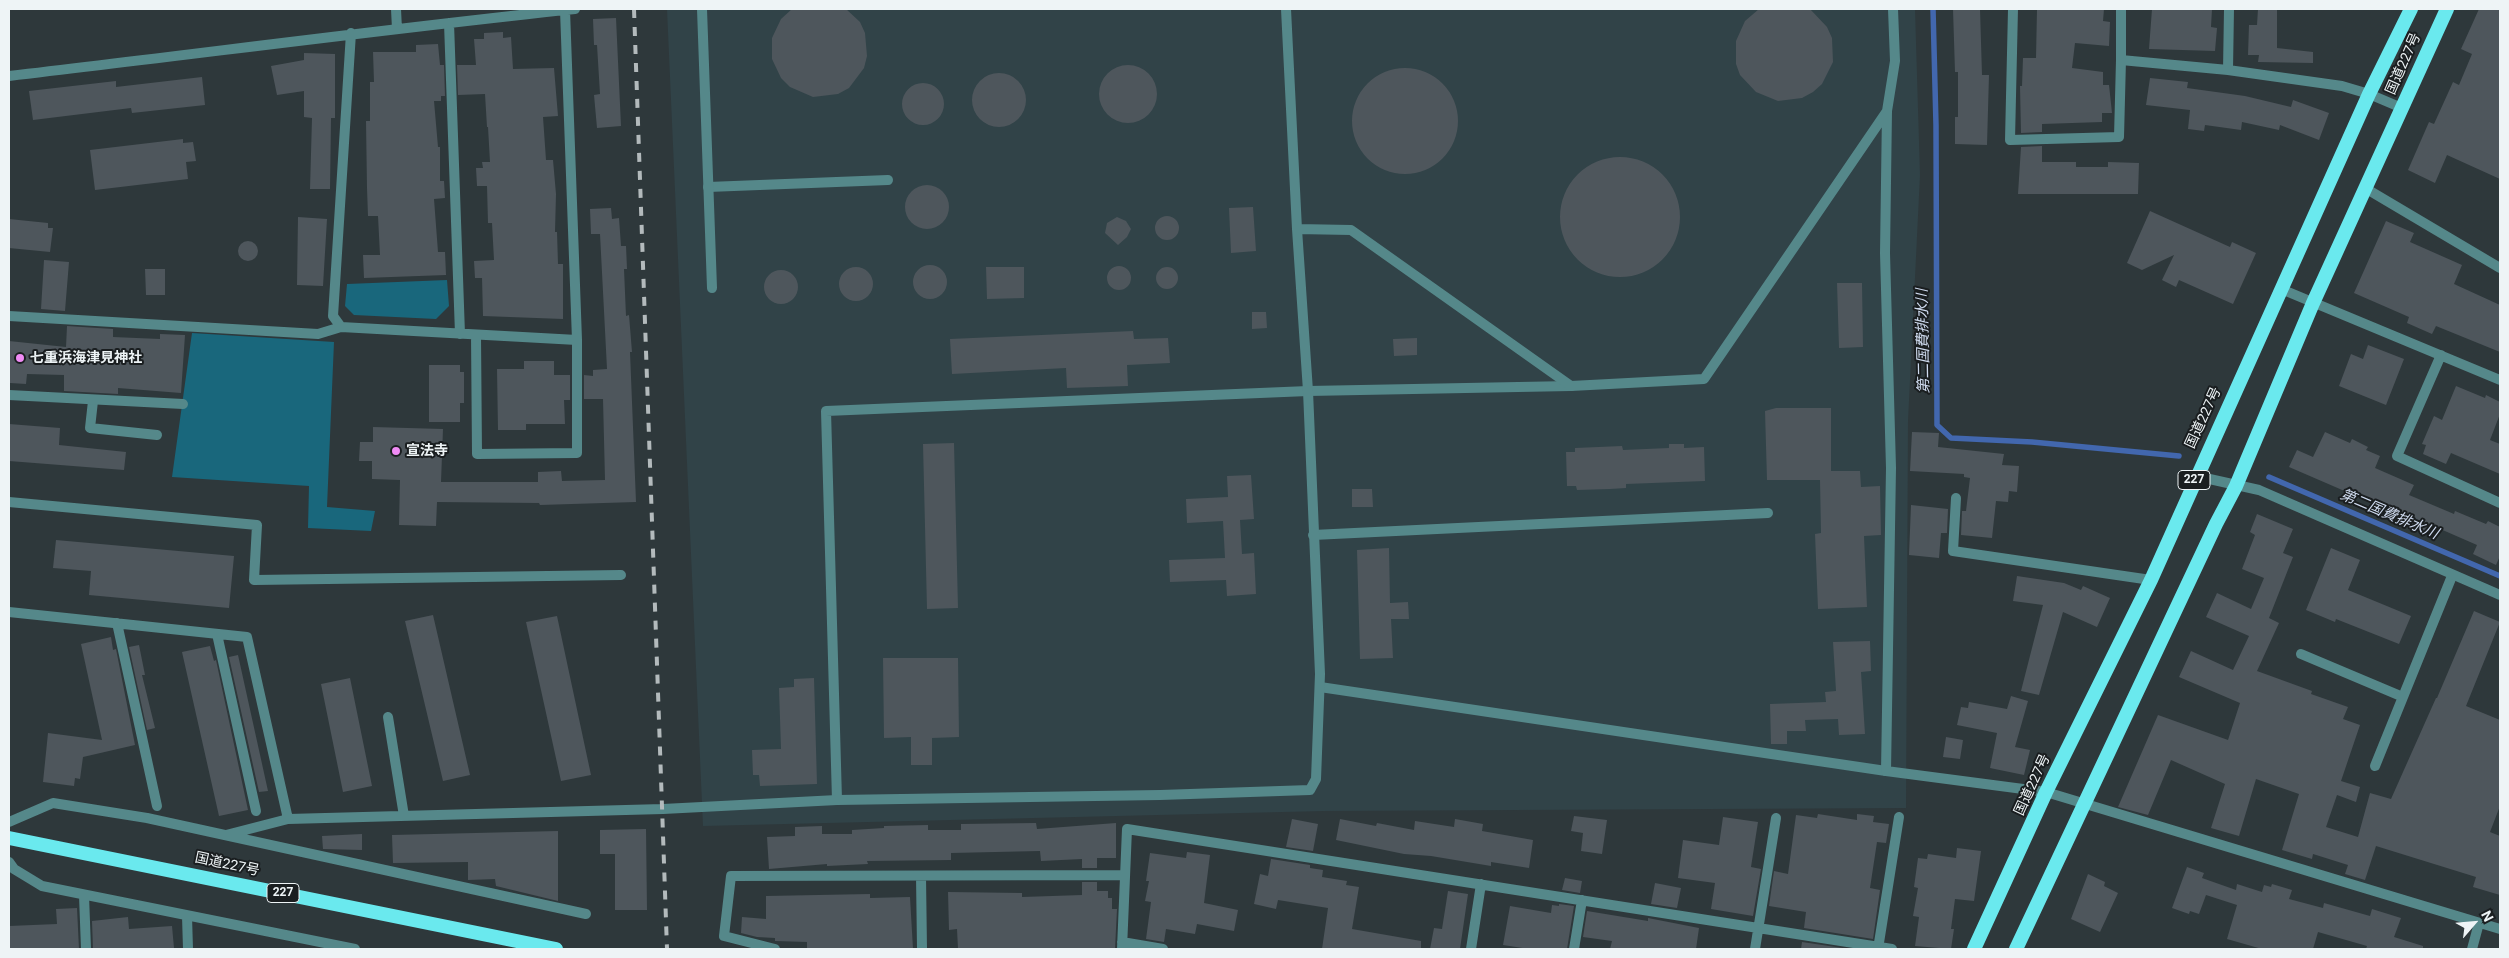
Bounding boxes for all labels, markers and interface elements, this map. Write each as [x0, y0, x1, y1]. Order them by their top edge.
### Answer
street label: 国道227号 [2383, 31, 2425, 97]
water label: 第二国費排水川 [1914, 288, 1934, 394]
place label: 七重浜海津見神社 [30, 350, 142, 366]
marker: 七重浜海津見神社 [14, 352, 26, 364]
street label: 国道227号 [2183, 385, 2225, 451]
place label: 宣法寺 [406, 443, 448, 459]
marker: 宣法寺 [390, 445, 402, 457]
road number: 227 [2178, 470, 2210, 490]
water label: 第二国費排水川 [2337, 486, 2441, 544]
street label: 国道227号 [2012, 752, 2054, 818]
street label: 国道227号 [193, 850, 261, 880]
road number: 227 [267, 884, 299, 902]
north arrow [2449, 898, 2499, 948]
text: N [2478, 908, 2497, 924]

